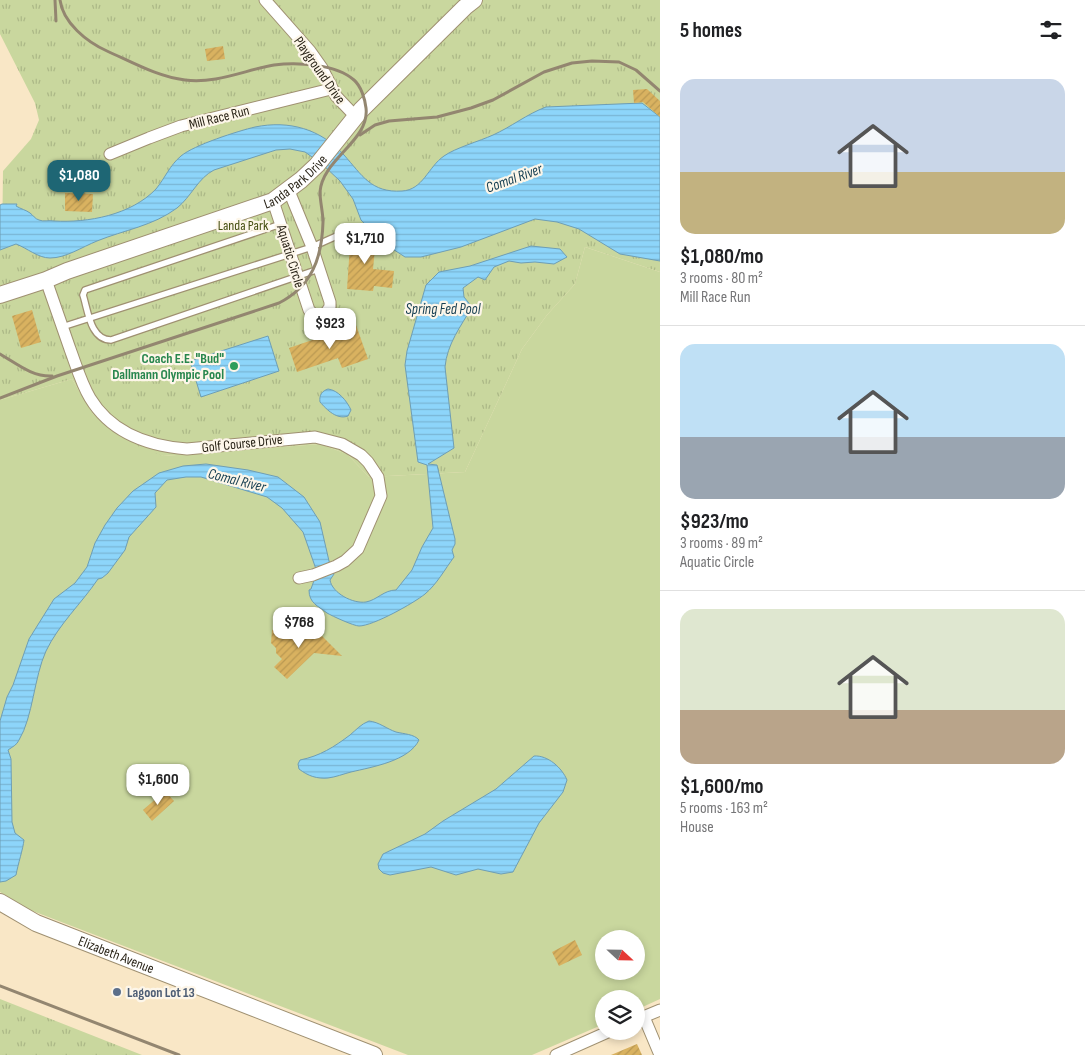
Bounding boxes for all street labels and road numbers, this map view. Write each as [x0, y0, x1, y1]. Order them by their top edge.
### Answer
street label: Playground Drive [290, 33, 349, 107]
street label: Mill Race Run [187, 102, 251, 133]
street label: Landa Park Drive [261, 151, 331, 213]
street label: Aquatic Circle [273, 222, 308, 290]
street label: Golf Course Drive [201, 431, 283, 456]
street label: Elizabeth Avenue [76, 932, 157, 977]

